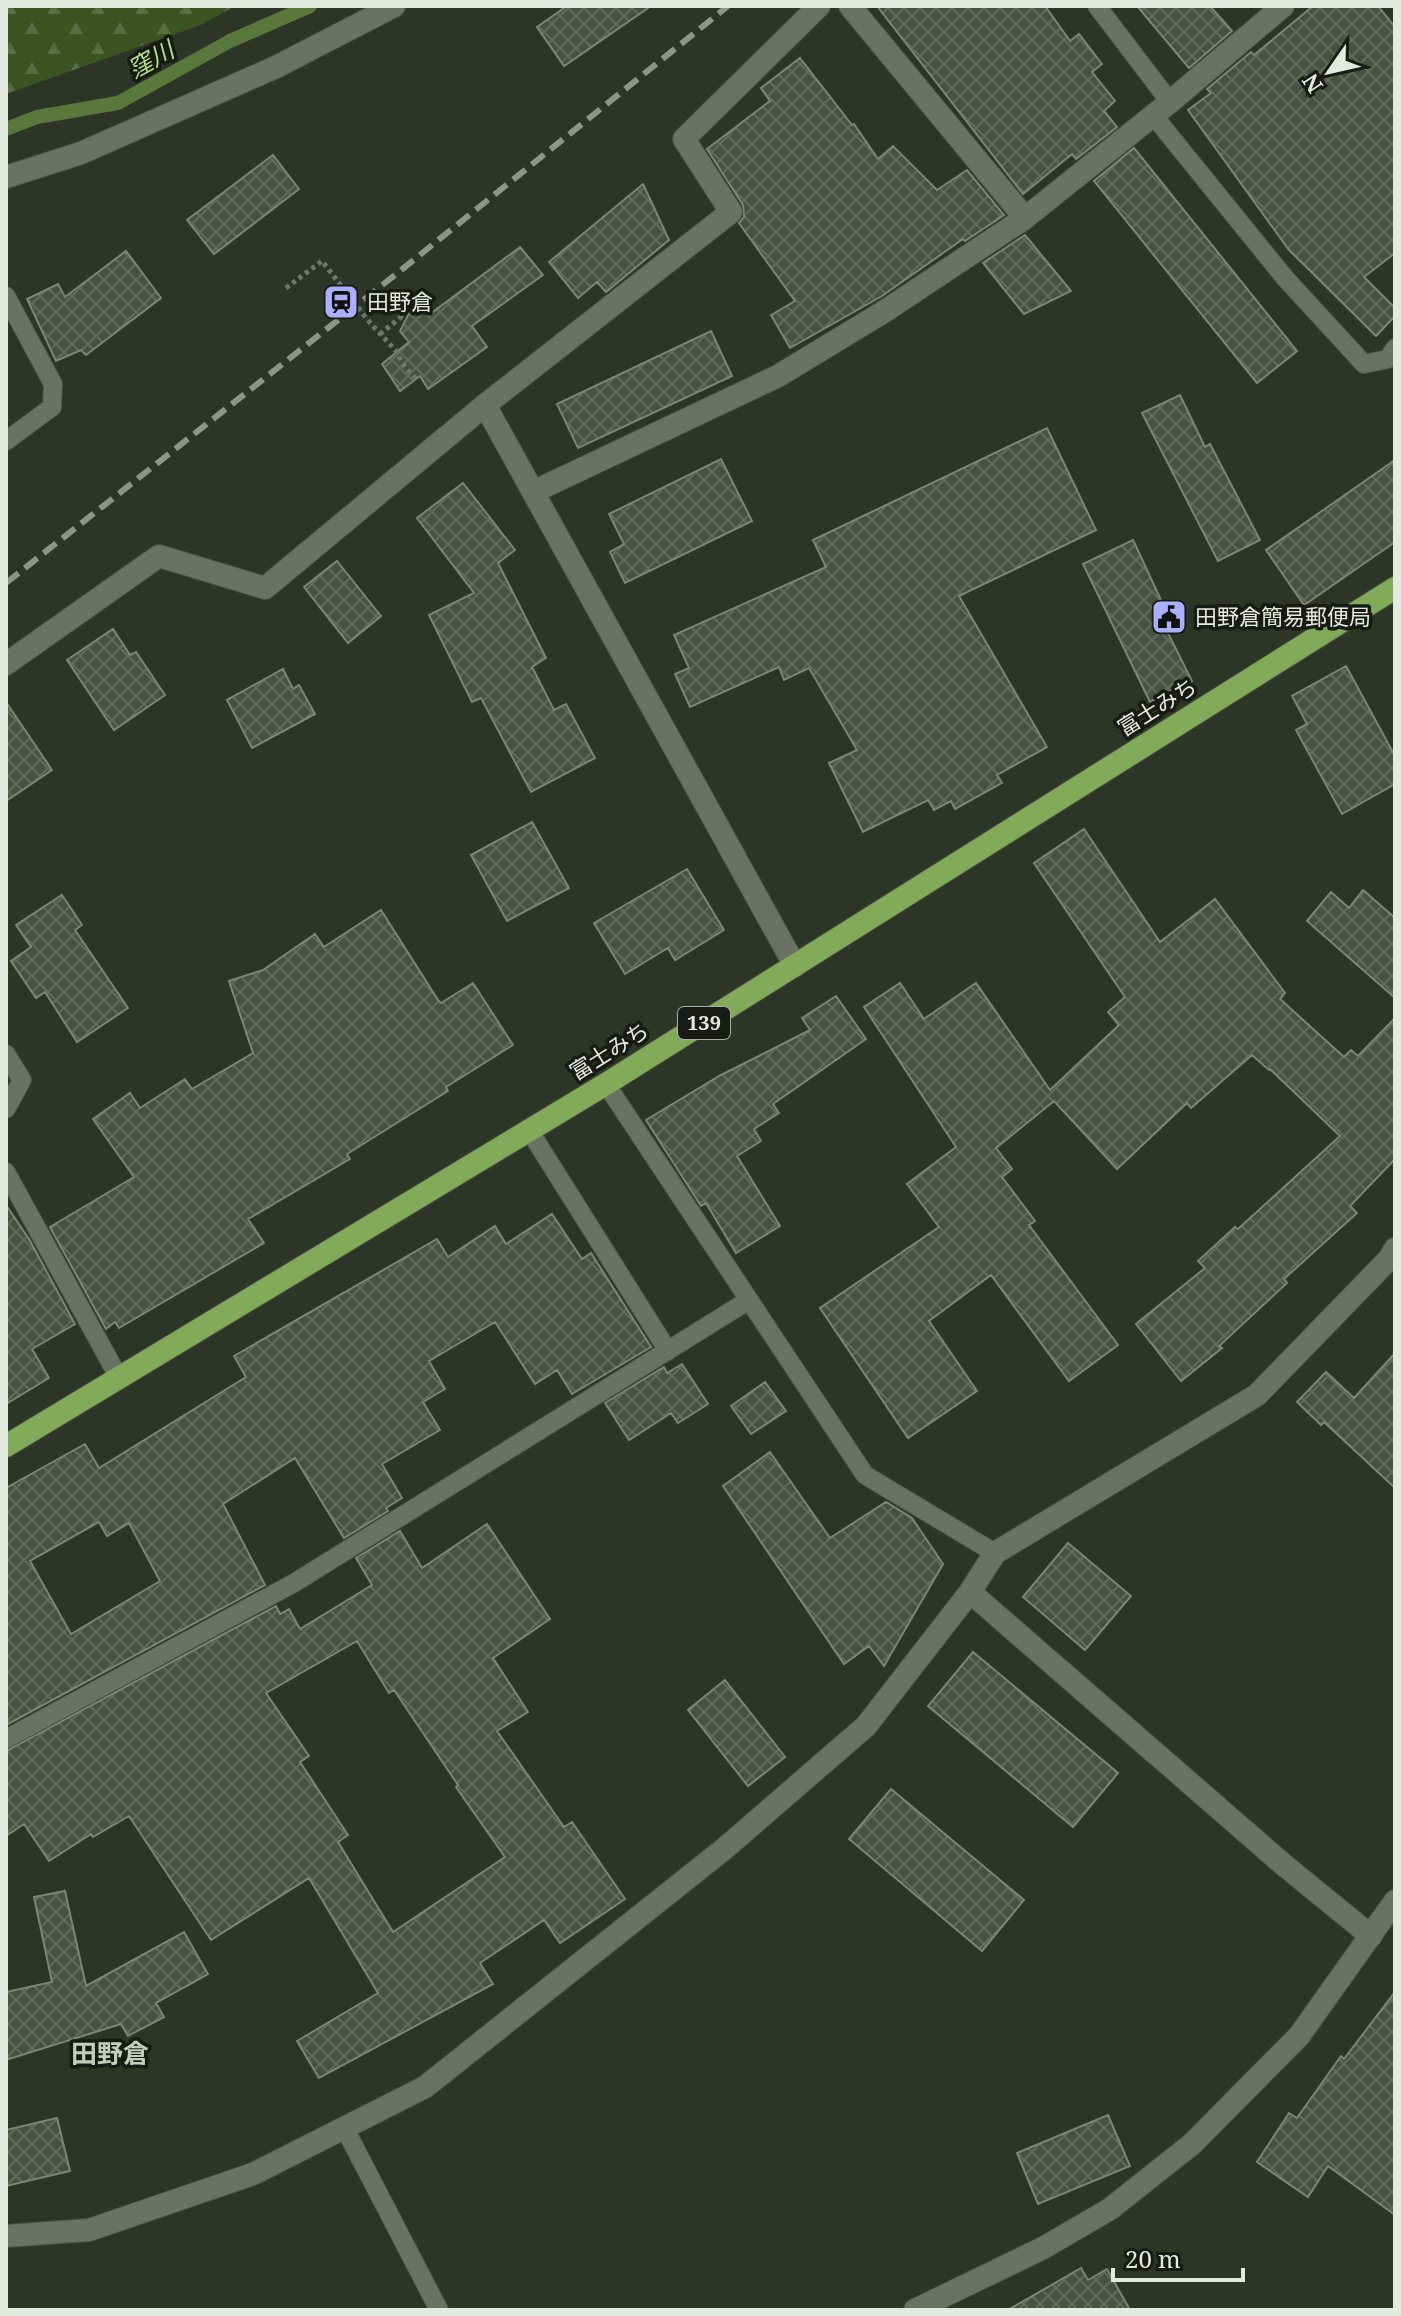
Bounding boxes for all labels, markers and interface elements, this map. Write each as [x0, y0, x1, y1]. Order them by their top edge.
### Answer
water label: 窪川 [121, 31, 182, 85]
north arrow [1289, 32, 1369, 112]
text: N [1294, 68, 1329, 99]
station icon: 田野倉 [322, 283, 360, 321]
place label: 田野倉 [367, 286, 433, 316]
public building icon: 田野倉簡易郵便局 [1150, 598, 1188, 636]
place label: 田野倉簡易郵便局 [1195, 601, 1371, 631]
street label: 富士みち [1111, 670, 1202, 742]
road number: 139 [678, 1007, 730, 1039]
street label: 富士みち [563, 1014, 654, 1086]
district label: 田野倉 [71, 2035, 149, 2071]
scale bar [1113, 2232, 1243, 2282]
text: 20 m [1125, 2242, 1181, 2275]

